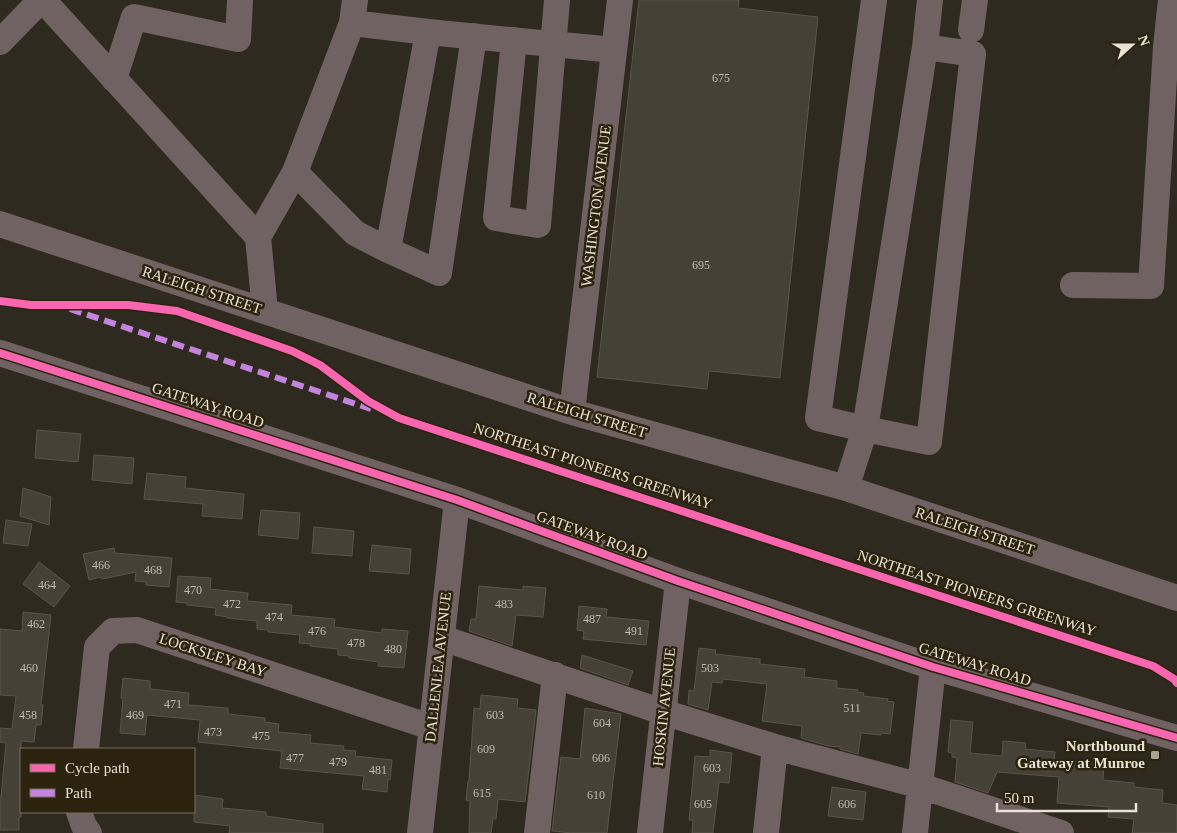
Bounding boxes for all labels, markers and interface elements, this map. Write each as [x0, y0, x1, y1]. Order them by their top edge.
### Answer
north arrow [1107, 20, 1157, 70]
text: N [1135, 33, 1152, 48]
house number: 675 [712, 71, 730, 85]
street label: WASHINGTON AVENUE [578, 124, 614, 288]
house number: 695 [692, 258, 710, 272]
street label: RALEIGH STREET [140, 263, 264, 317]
street label: GATEWAY ROAD [150, 379, 266, 431]
street label: RALEIGH STREET [525, 389, 649, 441]
street label: NORTHEAST PIONEERS GREENWAY [472, 420, 714, 512]
street label: RALEIGH STREET [913, 504, 1037, 558]
street label: GATEWAY ROAD [534, 508, 650, 563]
street label: NORTHEAST PIONEERS GREENWAY [856, 547, 1098, 639]
house number: 466 [92, 558, 110, 572]
house number: 468 [144, 563, 162, 577]
house number: 464 [38, 578, 56, 592]
house number: 470 [184, 583, 202, 597]
street label: DALLENLEA AVENUE [422, 591, 454, 743]
house number: 472 [223, 597, 241, 611]
house number: 483 [495, 597, 513, 611]
house number: 474 [265, 610, 283, 624]
house number: 487 [583, 612, 601, 626]
house number: 462 [27, 617, 45, 631]
house number: 476 [308, 624, 326, 638]
house number: 491 [625, 624, 643, 638]
street label: LOCKSLEY BAY [157, 630, 269, 680]
house number: 478 [347, 636, 365, 650]
street label: GATEWAY ROAD [917, 639, 1033, 689]
house number: 480 [384, 642, 402, 656]
street label: HOSKIN AVENUE [650, 647, 678, 767]
house number: 460 [20, 661, 38, 675]
house number: 503 [701, 661, 719, 675]
house number: 471 [164, 697, 182, 711]
house number: 511 [843, 701, 861, 715]
house number: 458 [19, 708, 37, 722]
house number: 469 [126, 708, 144, 722]
house number: 603 [486, 708, 504, 722]
house number: 604 [593, 716, 611, 730]
house number: 473 [204, 725, 222, 739]
house number: 475 [252, 729, 270, 743]
place label: Northbound Gateway at Munroe [1017, 738, 1146, 771]
house number: 609 [477, 742, 495, 756]
legend [20, 748, 195, 813]
marker: Northbound Gateway at Munroe [1149, 749, 1161, 761]
house number: 477 [286, 751, 304, 765]
house number: 606 [592, 751, 610, 765]
house number: 479 [329, 755, 347, 769]
text: Cycle path [65, 760, 130, 776]
house number: 603 [703, 761, 721, 775]
house number: 481 [369, 763, 387, 777]
scale bar [997, 780, 1136, 812]
text: Path [65, 785, 92, 801]
house number: 615 [473, 786, 491, 800]
house number: 610 [587, 788, 605, 802]
text: 50 m [1004, 790, 1035, 806]
house number: 605 [694, 797, 712, 811]
house number: 606 [838, 797, 856, 811]

